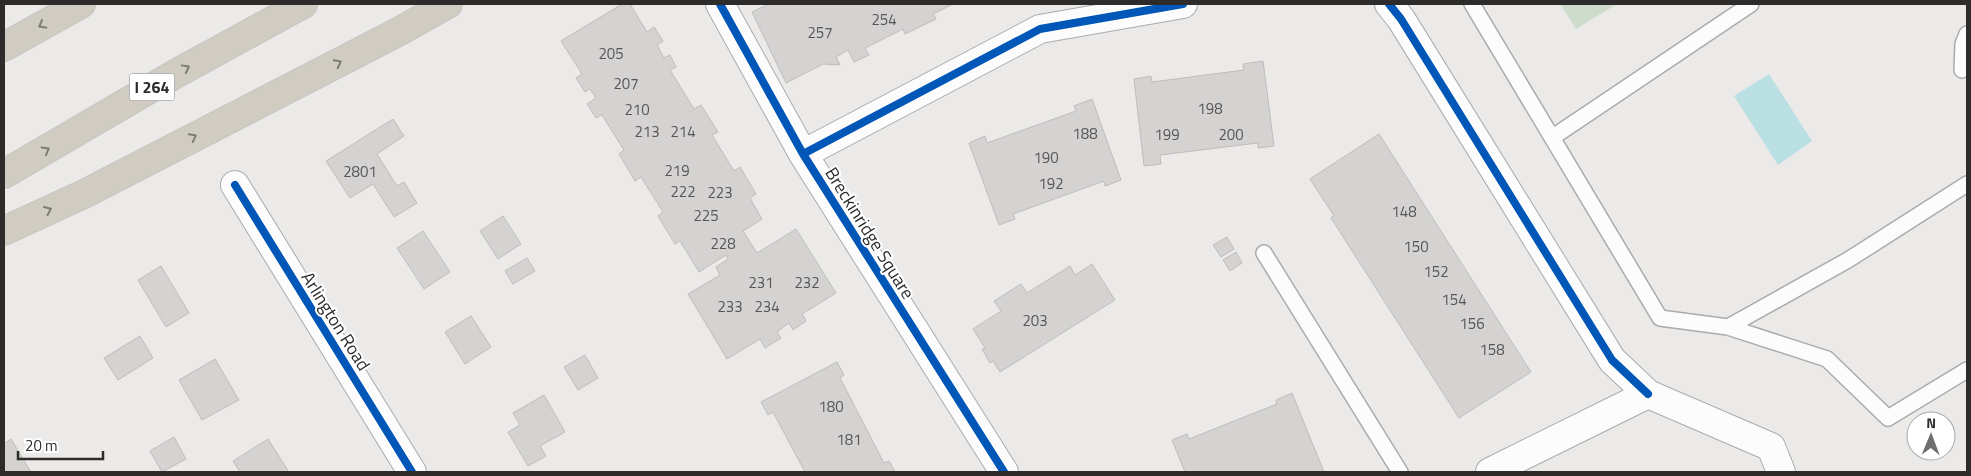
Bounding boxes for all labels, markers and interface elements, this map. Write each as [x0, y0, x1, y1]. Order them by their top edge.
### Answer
house number: 254 [871, 8, 897, 31]
one-way arrow [39, 19, 48, 29]
house number: 257 [807, 21, 833, 44]
house number: 205 [598, 42, 624, 65]
one-way arrow [332, 59, 341, 69]
one-way arrow [181, 64, 190, 74]
house number: 207 [613, 72, 639, 95]
road number: I 264 [130, 74, 174, 100]
house number: 198 [1197, 97, 1223, 120]
house number: 210 [624, 98, 650, 121]
house number: 213 [634, 120, 660, 143]
house number: 214 [670, 120, 696, 143]
house number: 188 [1072, 122, 1098, 145]
house number: 199 [1154, 123, 1180, 146]
house number: 200 [1218, 123, 1244, 146]
one-way arrow [188, 134, 197, 144]
one-way arrow [40, 146, 49, 156]
house number: 190 [1033, 146, 1059, 169]
house number: 219 [664, 159, 690, 182]
house number: 2801 [343, 160, 377, 183]
street label: Breckinridge Square [818, 162, 922, 304]
house number: 192 [1038, 172, 1064, 195]
house number: 222 [670, 180, 696, 203]
house number: 223 [707, 181, 733, 204]
house number: 148 [1391, 200, 1417, 223]
house number: 225 [693, 204, 719, 227]
one-way arrow [43, 206, 52, 217]
house number: 228 [710, 232, 736, 255]
house number: 150 [1403, 235, 1429, 258]
house number: 152 [1423, 260, 1449, 283]
street label: Arlington Road [295, 266, 377, 376]
house number: 231 [748, 271, 774, 294]
house number: 232 [794, 271, 820, 294]
house number: 154 [1441, 288, 1467, 311]
house number: 233 [717, 295, 743, 318]
house number: 234 [754, 295, 780, 318]
house number: 203 [1022, 309, 1048, 332]
house number: 156 [1459, 312, 1485, 335]
house number: 158 [1479, 338, 1505, 361]
house number: 180 [818, 395, 844, 418]
north arrow [1906, 411, 1956, 461]
text: N [1926, 412, 1936, 433]
scale bar [18, 428, 102, 460]
house number: 181 [836, 428, 862, 451]
text: 20 m [25, 434, 58, 457]

